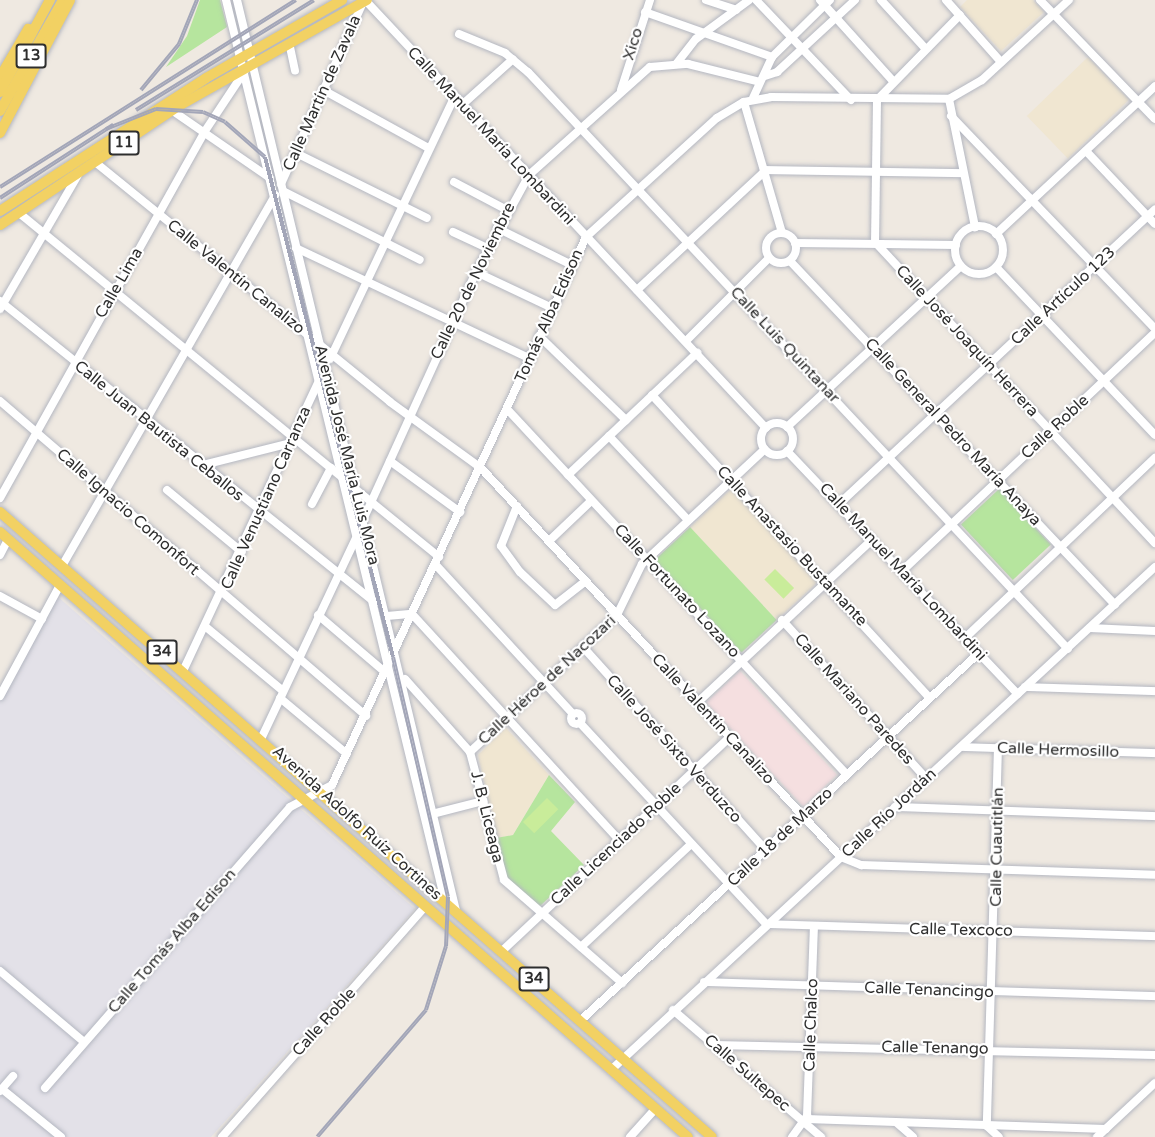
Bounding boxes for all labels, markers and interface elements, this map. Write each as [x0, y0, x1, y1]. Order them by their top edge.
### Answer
street label: Calle Martín de Zavala [279, 12, 365, 174]
street label: Xico [619, 25, 647, 63]
street label: Calle Manuel María Lombardini [403, 43, 579, 229]
road number: 13 [15, 44, 48, 68]
road number: 11 [108, 131, 140, 155]
street label: Calle 20 de Noviembre [427, 199, 519, 363]
street label: Calle Valentín Canalizo [163, 216, 309, 338]
street label: Calle Artículo 123 [1007, 243, 1119, 349]
street label: Calle Lima [91, 244, 147, 322]
street label: Tomás Alba Edison [511, 246, 587, 386]
street label: Calle José Joaquín Herrera [892, 261, 1042, 421]
street label: Calle Luis Quintanar [726, 283, 844, 407]
street label: Calle General Pedro María Anaya [861, 334, 1045, 530]
street label: Avenida José María Luis Mora [310, 343, 384, 567]
street label: Calle Juan Bautista Ceballos [70, 357, 248, 505]
street label: Calle Roble [1017, 391, 1093, 463]
street label: Calle Venustiano Carranza [217, 403, 315, 593]
street label: Calle Ignacio Comonfort [53, 445, 203, 579]
street label: Calle Anastasio Bustamante [713, 462, 871, 630]
street label: Calle Manuel María Lombardini [815, 479, 991, 665]
street label: Calle Fortunato Lozano [610, 520, 744, 662]
street label: Calle Héroe de Nacozari [474, 611, 620, 749]
street label: Calle Mariano Paredes [790, 630, 918, 768]
road number: 34 [146, 640, 178, 664]
street label: Calle Valentín Canalizo [647, 650, 779, 788]
street label: Calle José Sixto Verduzco [602, 671, 746, 827]
street label: Calle Hermosillo [997, 738, 1119, 762]
street label: Avenida Adolfo Ruíz Cortines [268, 742, 446, 904]
street label: Calle Río Jordán [838, 764, 940, 862]
street label: J. B. Liceaga [466, 769, 508, 865]
street label: Calle Licenciado Roble [547, 778, 685, 910]
street label: Calle 18 de Marzo [723, 783, 837, 891]
street label: Calle Cuautitlán [986, 787, 1008, 907]
street label: Calle Tomás Alba Edison [104, 865, 240, 1017]
street label: Calle Texcoco [909, 919, 1013, 941]
road number: 34 [518, 967, 550, 991]
street label: Calle Chalco [800, 978, 822, 1072]
street label: Calle Tenancingo [864, 978, 994, 1002]
street label: Calle Roble [288, 984, 360, 1060]
street label: Calle Sultepec [700, 1031, 794, 1115]
street label: Calle Tenango [881, 1037, 989, 1059]

